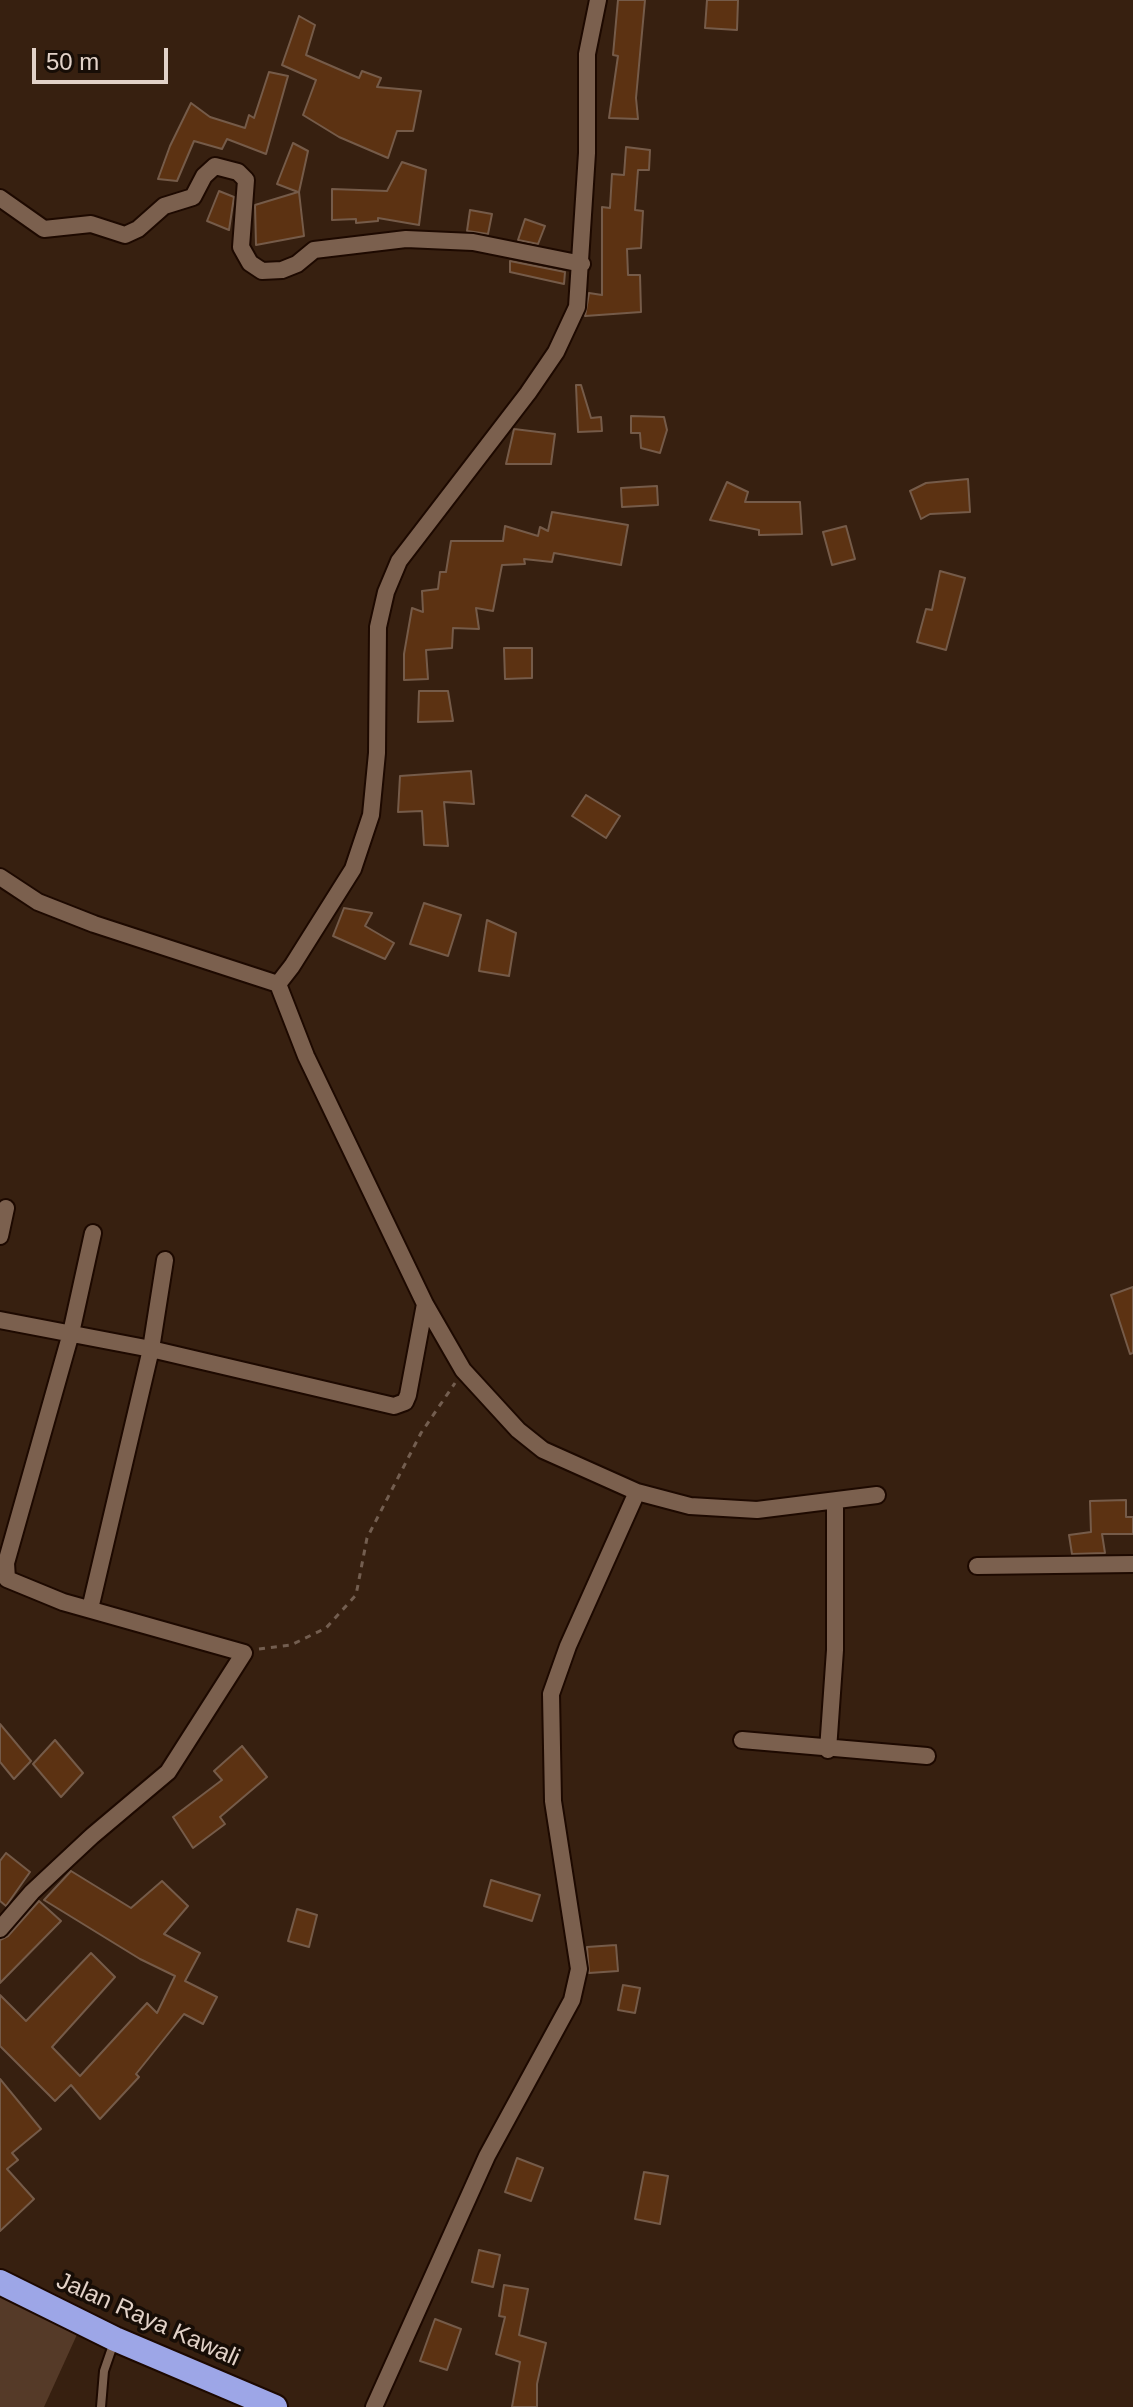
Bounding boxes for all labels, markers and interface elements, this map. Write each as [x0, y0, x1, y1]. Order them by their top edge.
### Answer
scale bar [36, 32, 172, 82]
text: 50 m [46, 48, 99, 75]
street label: Jalan Raya Kawali [52, 2267, 244, 2373]

